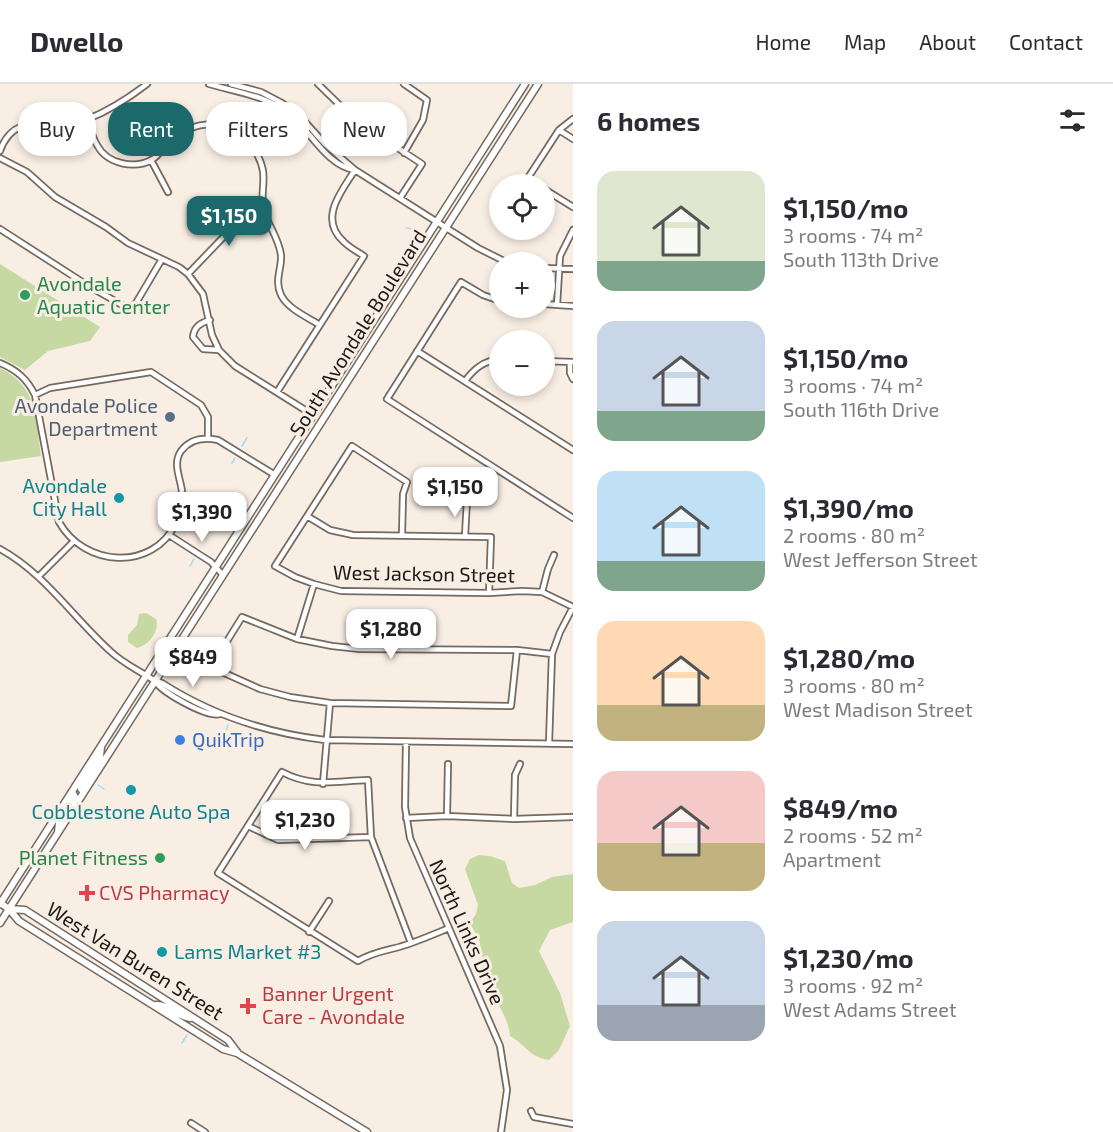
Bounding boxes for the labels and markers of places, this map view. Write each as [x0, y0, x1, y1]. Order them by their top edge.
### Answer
pin: $1,150 [180, 196, 278, 247]
place label: Avondale Aquatic Center [37, 271, 170, 318]
marker: Avondale Aquatic Center [18, 288, 32, 302]
place label: Avondale Police Department [15, 393, 158, 440]
marker: Avondale Police Department [163, 410, 177, 424]
pin: $1,150 [406, 467, 504, 518]
place label: Avondale City Hall [22, 473, 107, 520]
marker: Avondale City Hall [112, 491, 126, 505]
pin: $1,390 [153, 492, 251, 543]
pin: $1,280 [342, 609, 440, 660]
pin: $849 [157, 637, 229, 688]
place label: QuikTrip [192, 727, 265, 751]
marker: QuikTrip [173, 733, 187, 747]
marker: Cobblestone Auto Spa [124, 783, 138, 797]
place label: Cobblestone Auto Spa [32, 799, 230, 823]
pin: $1,230 [256, 800, 354, 851]
place label: Planet Fitness [19, 845, 148, 869]
marker: Planet Fitness [153, 851, 167, 865]
place label: CVS Pharmacy [99, 880, 230, 904]
marker: CVS Pharmacy [80, 886, 94, 900]
place label: Lams Market #3 [174, 939, 321, 963]
marker: Lams Market #3 [155, 945, 169, 959]
place label: Banner Urgent Care - Avondale [262, 981, 405, 1028]
marker: Banner Urgent Care - Avondale [239, 997, 257, 1015]

